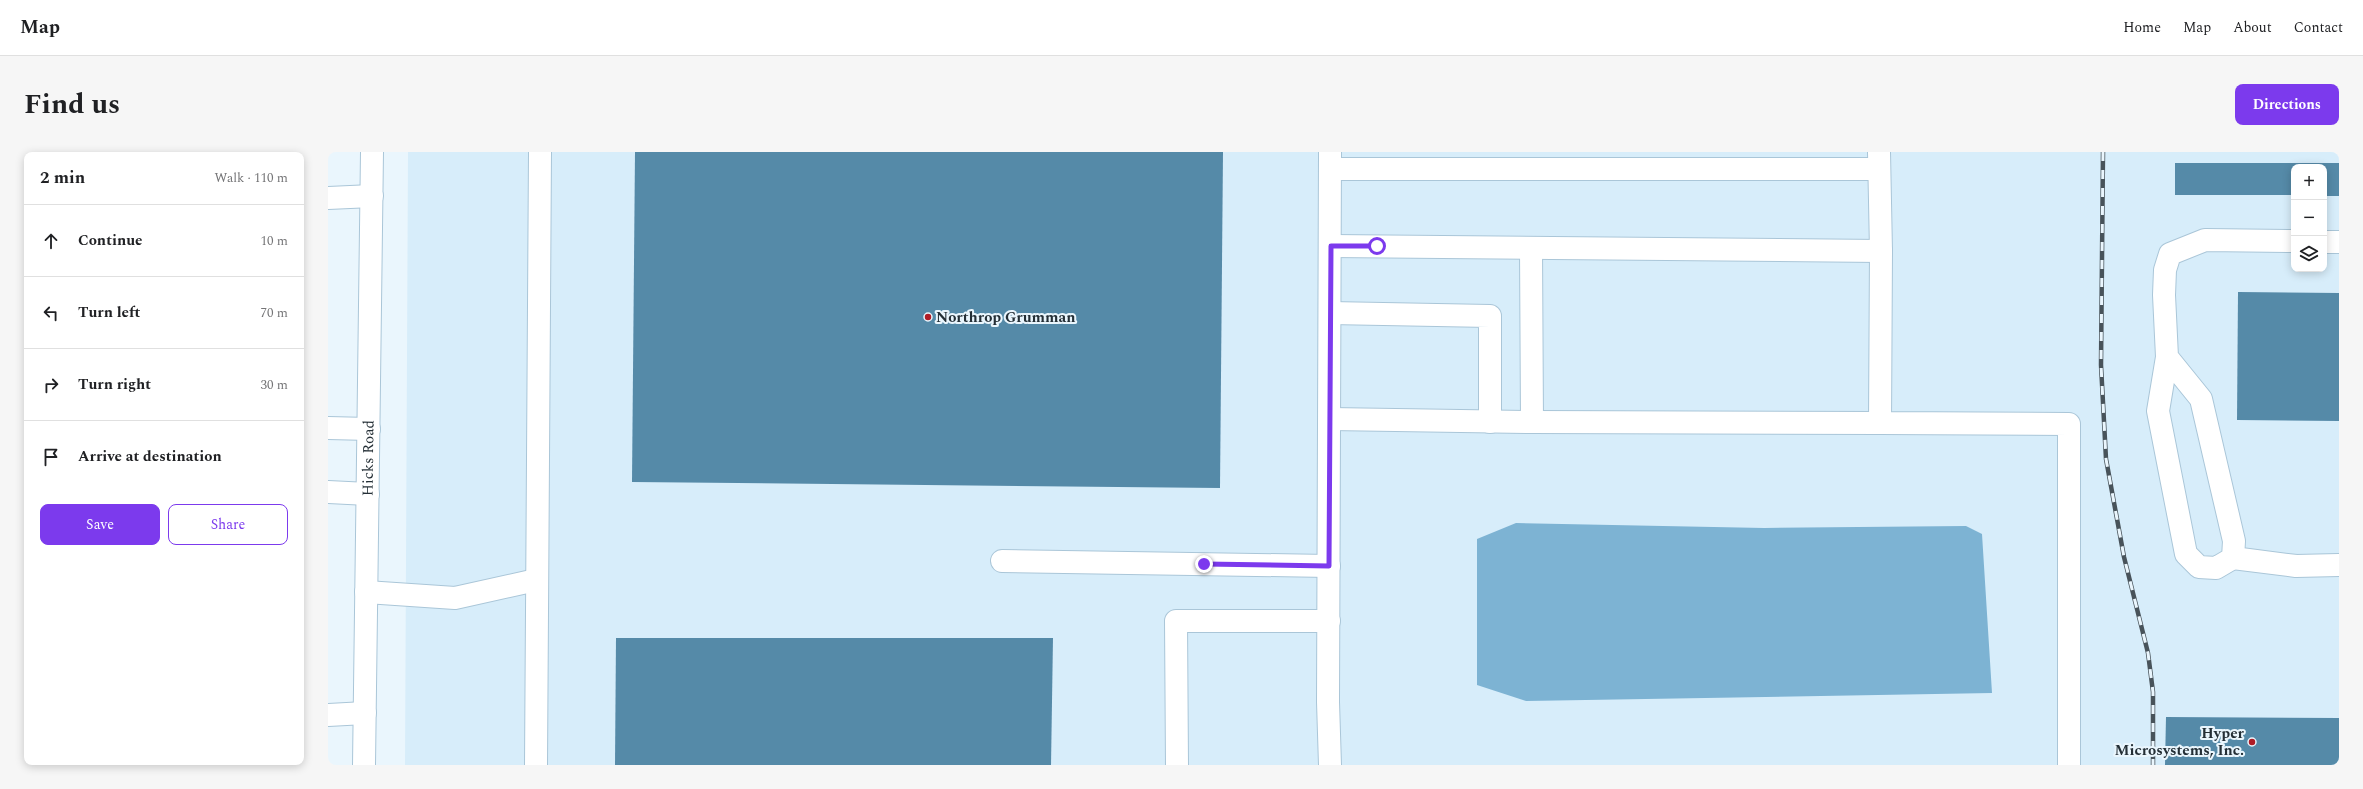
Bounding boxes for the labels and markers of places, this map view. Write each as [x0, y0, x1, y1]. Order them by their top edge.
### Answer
place label: Northrop Grumman [936, 306, 1076, 329]
marker: Northrop Grumman [923, 312, 933, 322]
place label: Hyper Microsystems, Inc. [2115, 722, 2245, 762]
marker: Hyper Microsystems, Inc. [2247, 737, 2257, 747]

